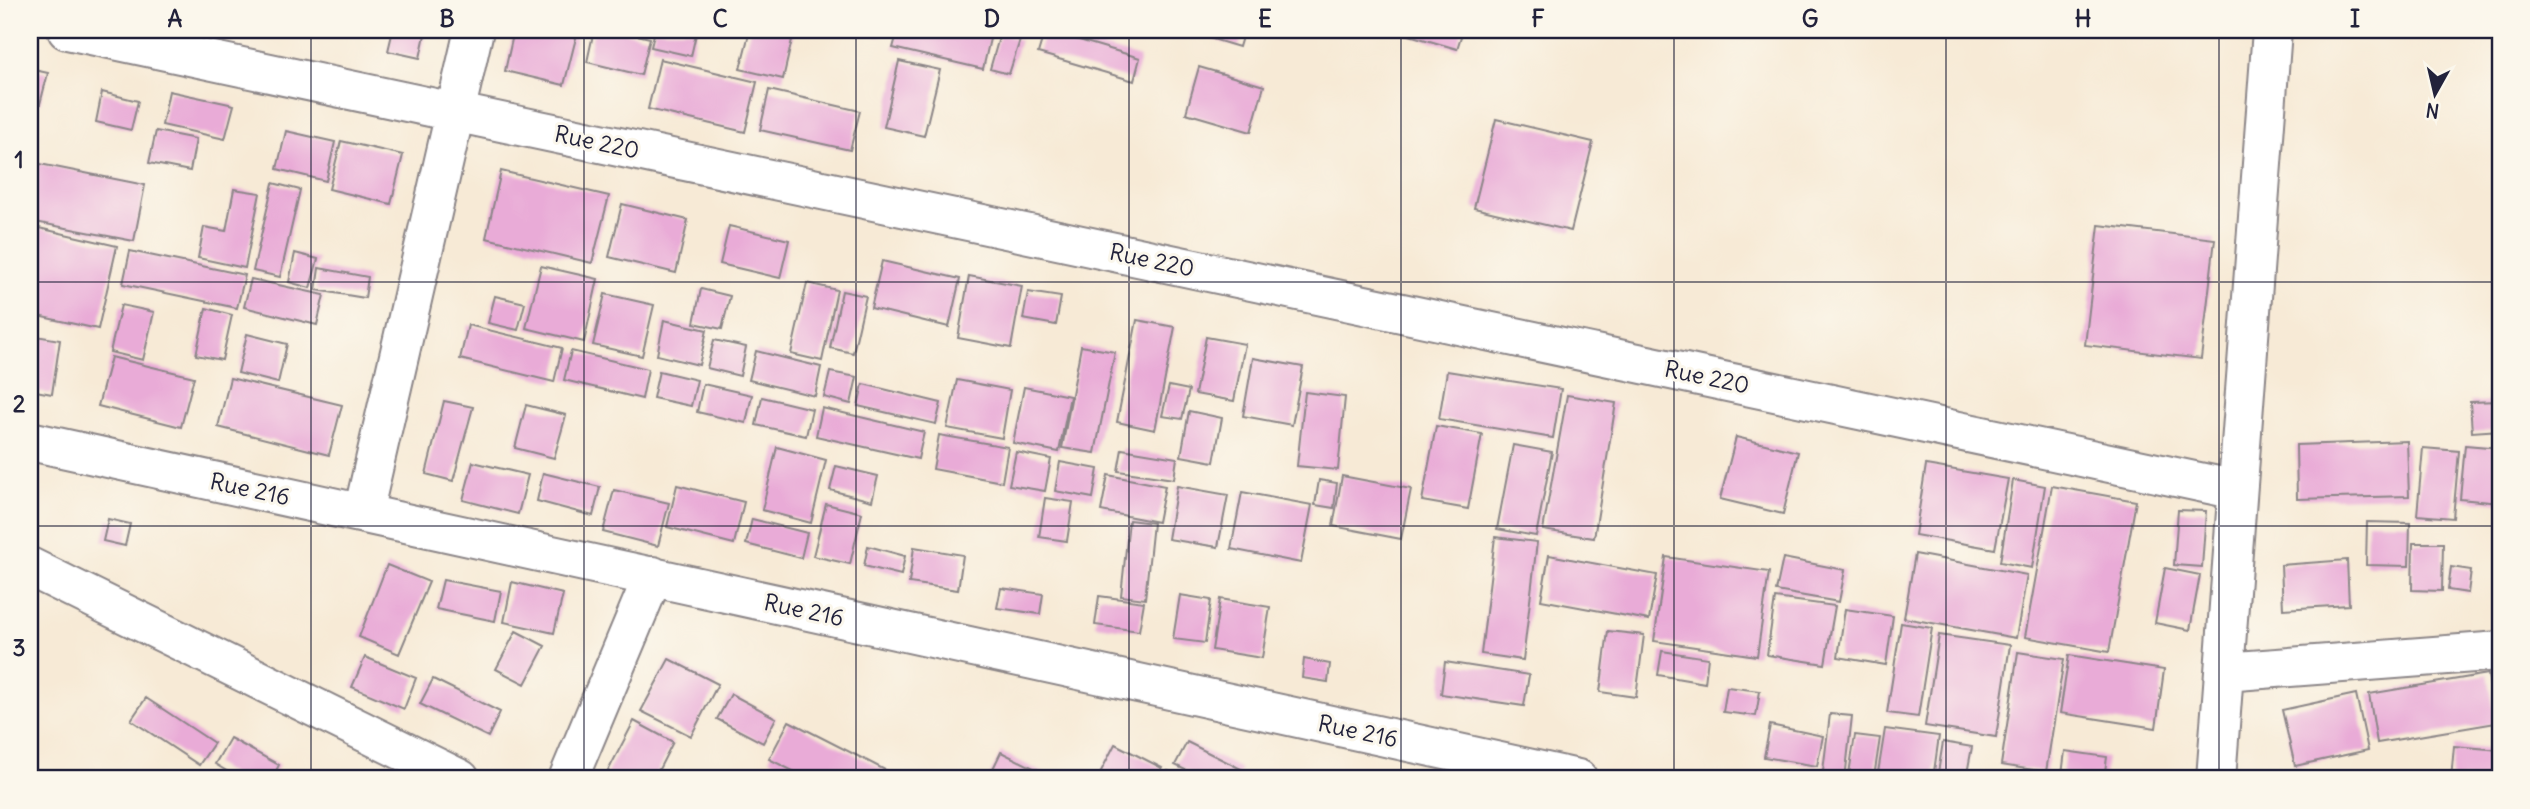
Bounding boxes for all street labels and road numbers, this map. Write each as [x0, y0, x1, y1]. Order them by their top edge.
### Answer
street label: Rue 220 [552, 118, 642, 165]
street label: Rue 220 [1107, 236, 1197, 283]
street label: Rue 220 [1662, 353, 1752, 400]
street label: Rue 216 [208, 466, 293, 511]
street label: Rue 216 [762, 587, 847, 632]
street label: Rue 216 [1316, 708, 1401, 753]

